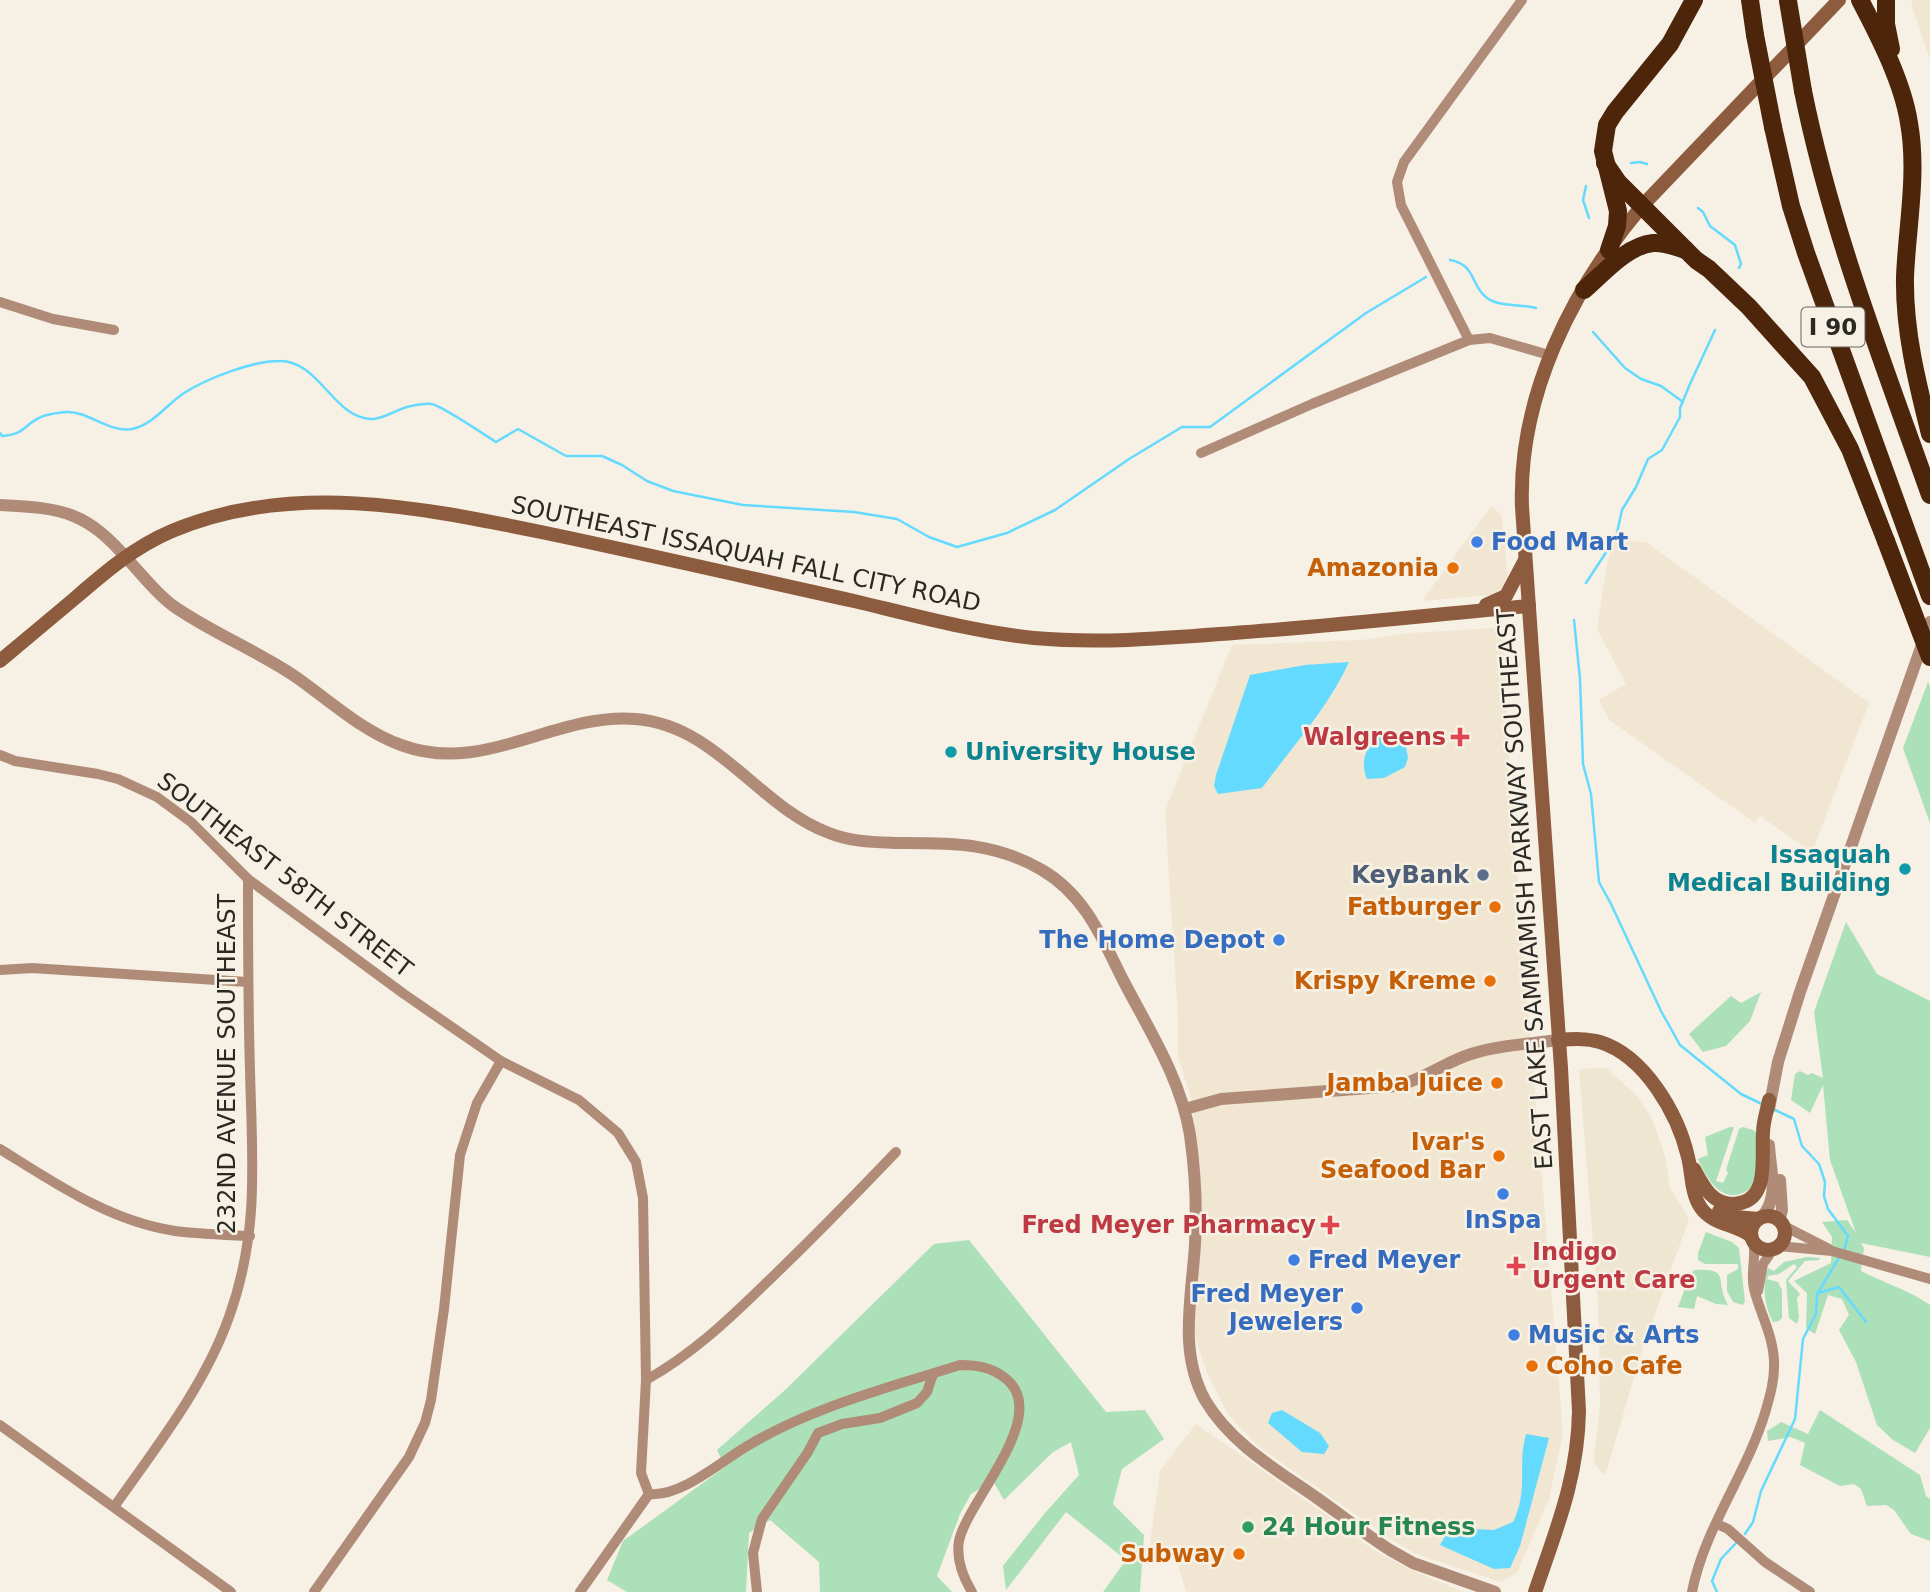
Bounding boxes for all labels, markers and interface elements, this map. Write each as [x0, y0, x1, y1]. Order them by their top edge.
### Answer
road number: I 90 [1801, 308, 1864, 346]
street label: SOUTHEAST ISSAQUAH FALL CITY ROAD [509, 490, 983, 618]
place label: Food Mart [1491, 528, 1628, 556]
marker: Food Mart [1469, 534, 1485, 550]
place label: Amazonia [1307, 554, 1439, 582]
marker: Amazonia [1445, 560, 1461, 576]
street label: EAST LAKE SAMMAMISH PARKWAY SOUTHEAST [1491, 607, 1559, 1171]
place label: Walgreens [1303, 723, 1446, 751]
marker: Walgreens [1452, 729, 1468, 745]
place label: University House [965, 738, 1196, 766]
marker: University House [943, 744, 959, 760]
street label: SOUTHEAST 58TH STREET [152, 767, 418, 983]
place label: Issaquah Medical Building [1667, 841, 1891, 897]
place label: KeyBank [1351, 861, 1470, 889]
marker: Issaquah Medical Building [1897, 861, 1913, 877]
marker: KeyBank [1475, 867, 1491, 883]
street label: 232ND AVENUE SOUTHEAST [213, 893, 241, 1234]
place label: Fatburger [1347, 893, 1481, 921]
marker: Fatburger [1487, 899, 1503, 915]
place label: The Home Depot [1039, 926, 1265, 954]
marker: The Home Depot [1271, 932, 1287, 948]
place label: Krispy Kreme [1294, 967, 1476, 995]
marker: Krispy Kreme [1482, 973, 1498, 989]
place label: Jamba Juice [1324, 1069, 1483, 1097]
marker: Jamba Juice [1489, 1075, 1505, 1091]
place label: Ivar's Seafood Bar [1320, 1128, 1485, 1184]
marker: Ivar's Seafood Bar [1491, 1148, 1507, 1164]
marker: InSpa [1495, 1186, 1511, 1202]
place label: InSpa [1465, 1206, 1541, 1234]
place label: Fred Meyer Pharmacy [1021, 1211, 1316, 1239]
marker: Fred Meyer Pharmacy [1322, 1217, 1338, 1233]
place label: Indigo Urgent Care [1532, 1238, 1696, 1294]
place label: Fred Meyer [1308, 1246, 1461, 1274]
marker: Fred Meyer [1286, 1252, 1302, 1268]
marker: Indigo Urgent Care [1506, 1256, 1526, 1276]
place label: Fred Meyer Jewelers [1191, 1280, 1343, 1336]
marker: Fred Meyer Jewelers [1349, 1300, 1365, 1316]
place label: Music & Arts [1528, 1321, 1700, 1349]
marker: Music & Arts [1506, 1327, 1522, 1343]
place label: Coho Cafe [1546, 1352, 1683, 1380]
marker: Coho Cafe [1524, 1358, 1540, 1374]
place label: 24 Hour Fitness [1262, 1513, 1476, 1541]
marker: 24 Hour Fitness [1240, 1519, 1256, 1535]
place label: Subway [1120, 1540, 1225, 1568]
marker: Subway [1231, 1546, 1247, 1562]

